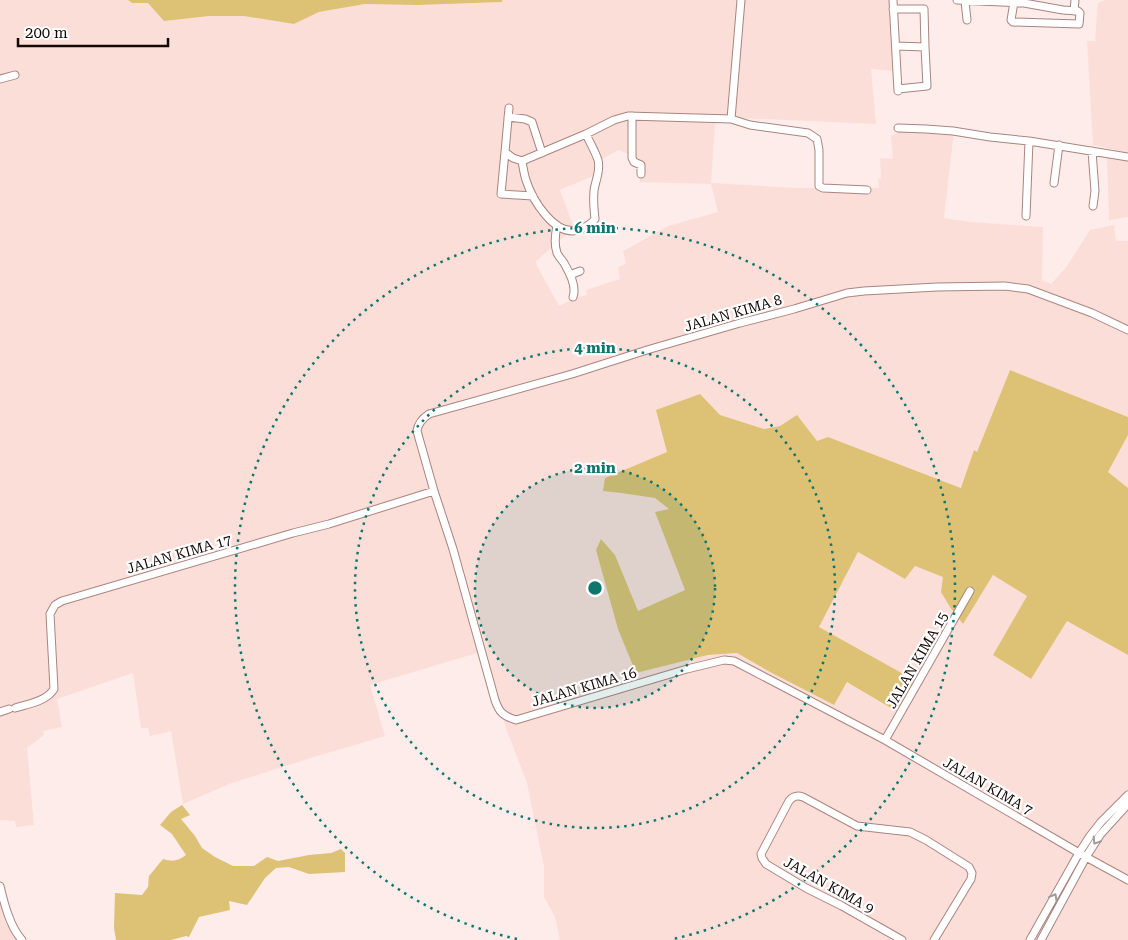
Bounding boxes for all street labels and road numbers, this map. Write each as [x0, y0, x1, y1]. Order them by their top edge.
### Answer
street label: JALAN KIMA 8 [682, 291, 784, 335]
street label: JALAN KIMA 17 [125, 531, 233, 577]
street label: JALAN KIMA 15 [883, 609, 951, 711]
street label: JALAN KIMA 16 [530, 664, 638, 710]
street label: JALAN KIMA 7 [940, 754, 1036, 818]
street label: JALAN KIMA 9 [781, 854, 877, 916]

